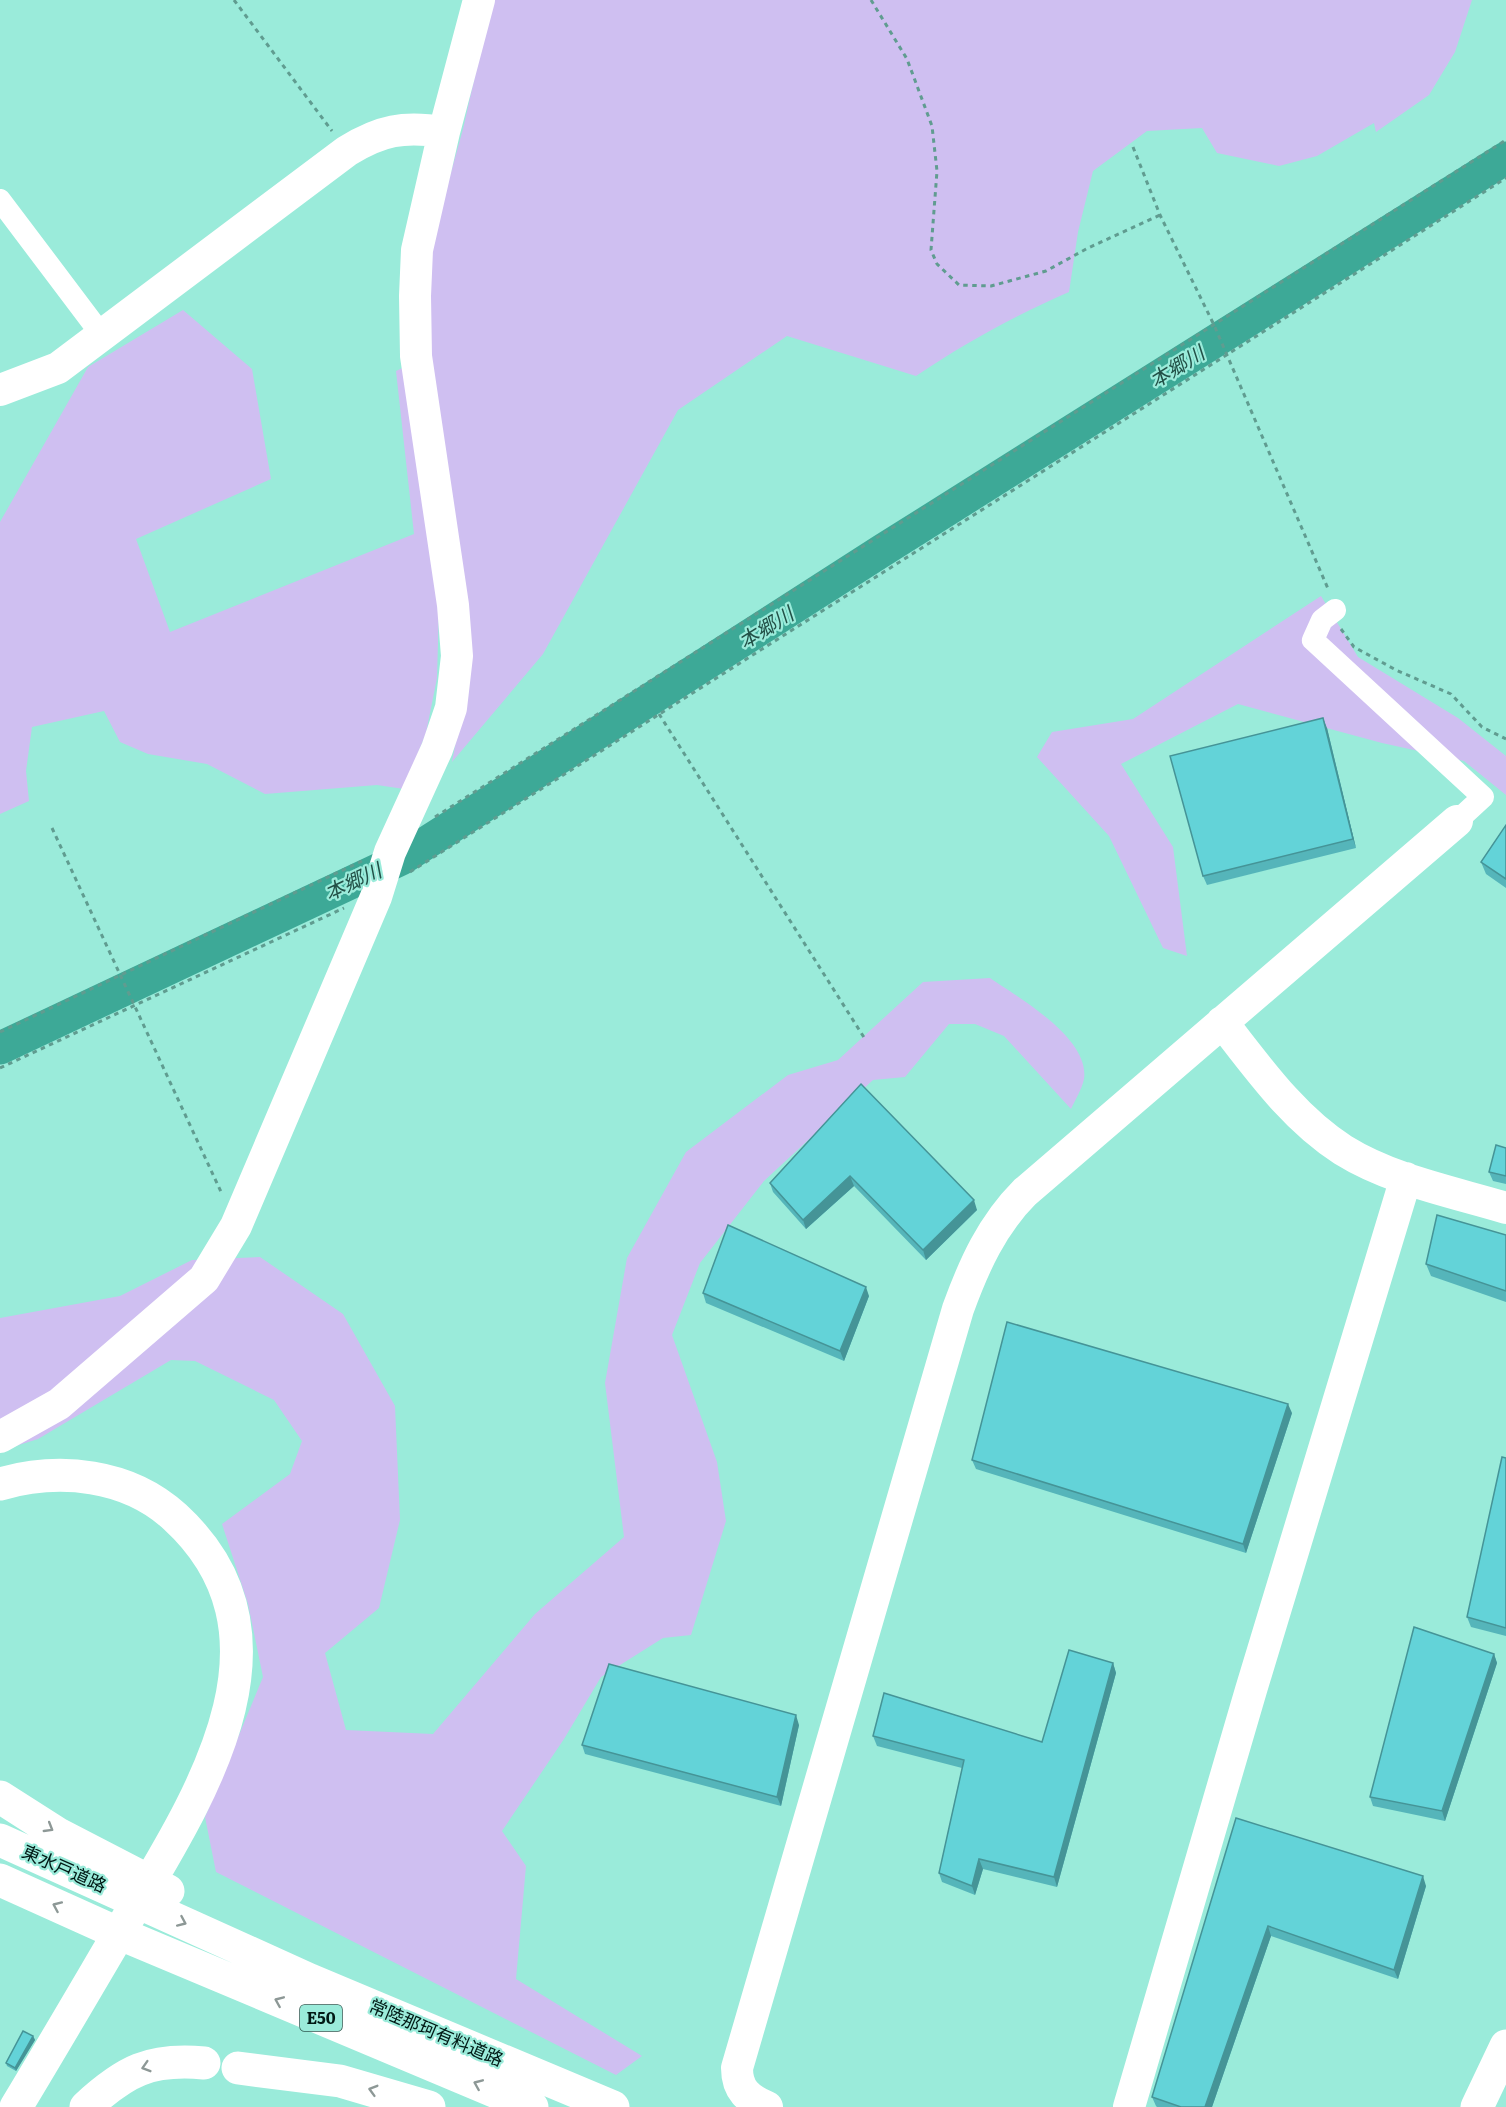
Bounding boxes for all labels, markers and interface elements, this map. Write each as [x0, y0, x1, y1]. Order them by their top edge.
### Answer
water label: 本郷川 [1143, 336, 1211, 394]
water label: 本郷川 [732, 597, 800, 655]
water label: 本郷川 [319, 853, 387, 906]
one-way arrow [43, 1821, 53, 1833]
street label: 東水戸道路 [18, 1837, 111, 1898]
one-way arrow [53, 1901, 64, 1913]
one-way arrow [175, 1915, 186, 1927]
street label: 常陸那珂有料道路 [365, 1991, 508, 2072]
one-way arrow [274, 1996, 285, 2008]
road number: E50 [300, 2005, 342, 2031]
one-way arrow [141, 2060, 152, 2072]
one-way arrow [473, 2079, 484, 2091]
one-way arrow [368, 2085, 379, 2097]

